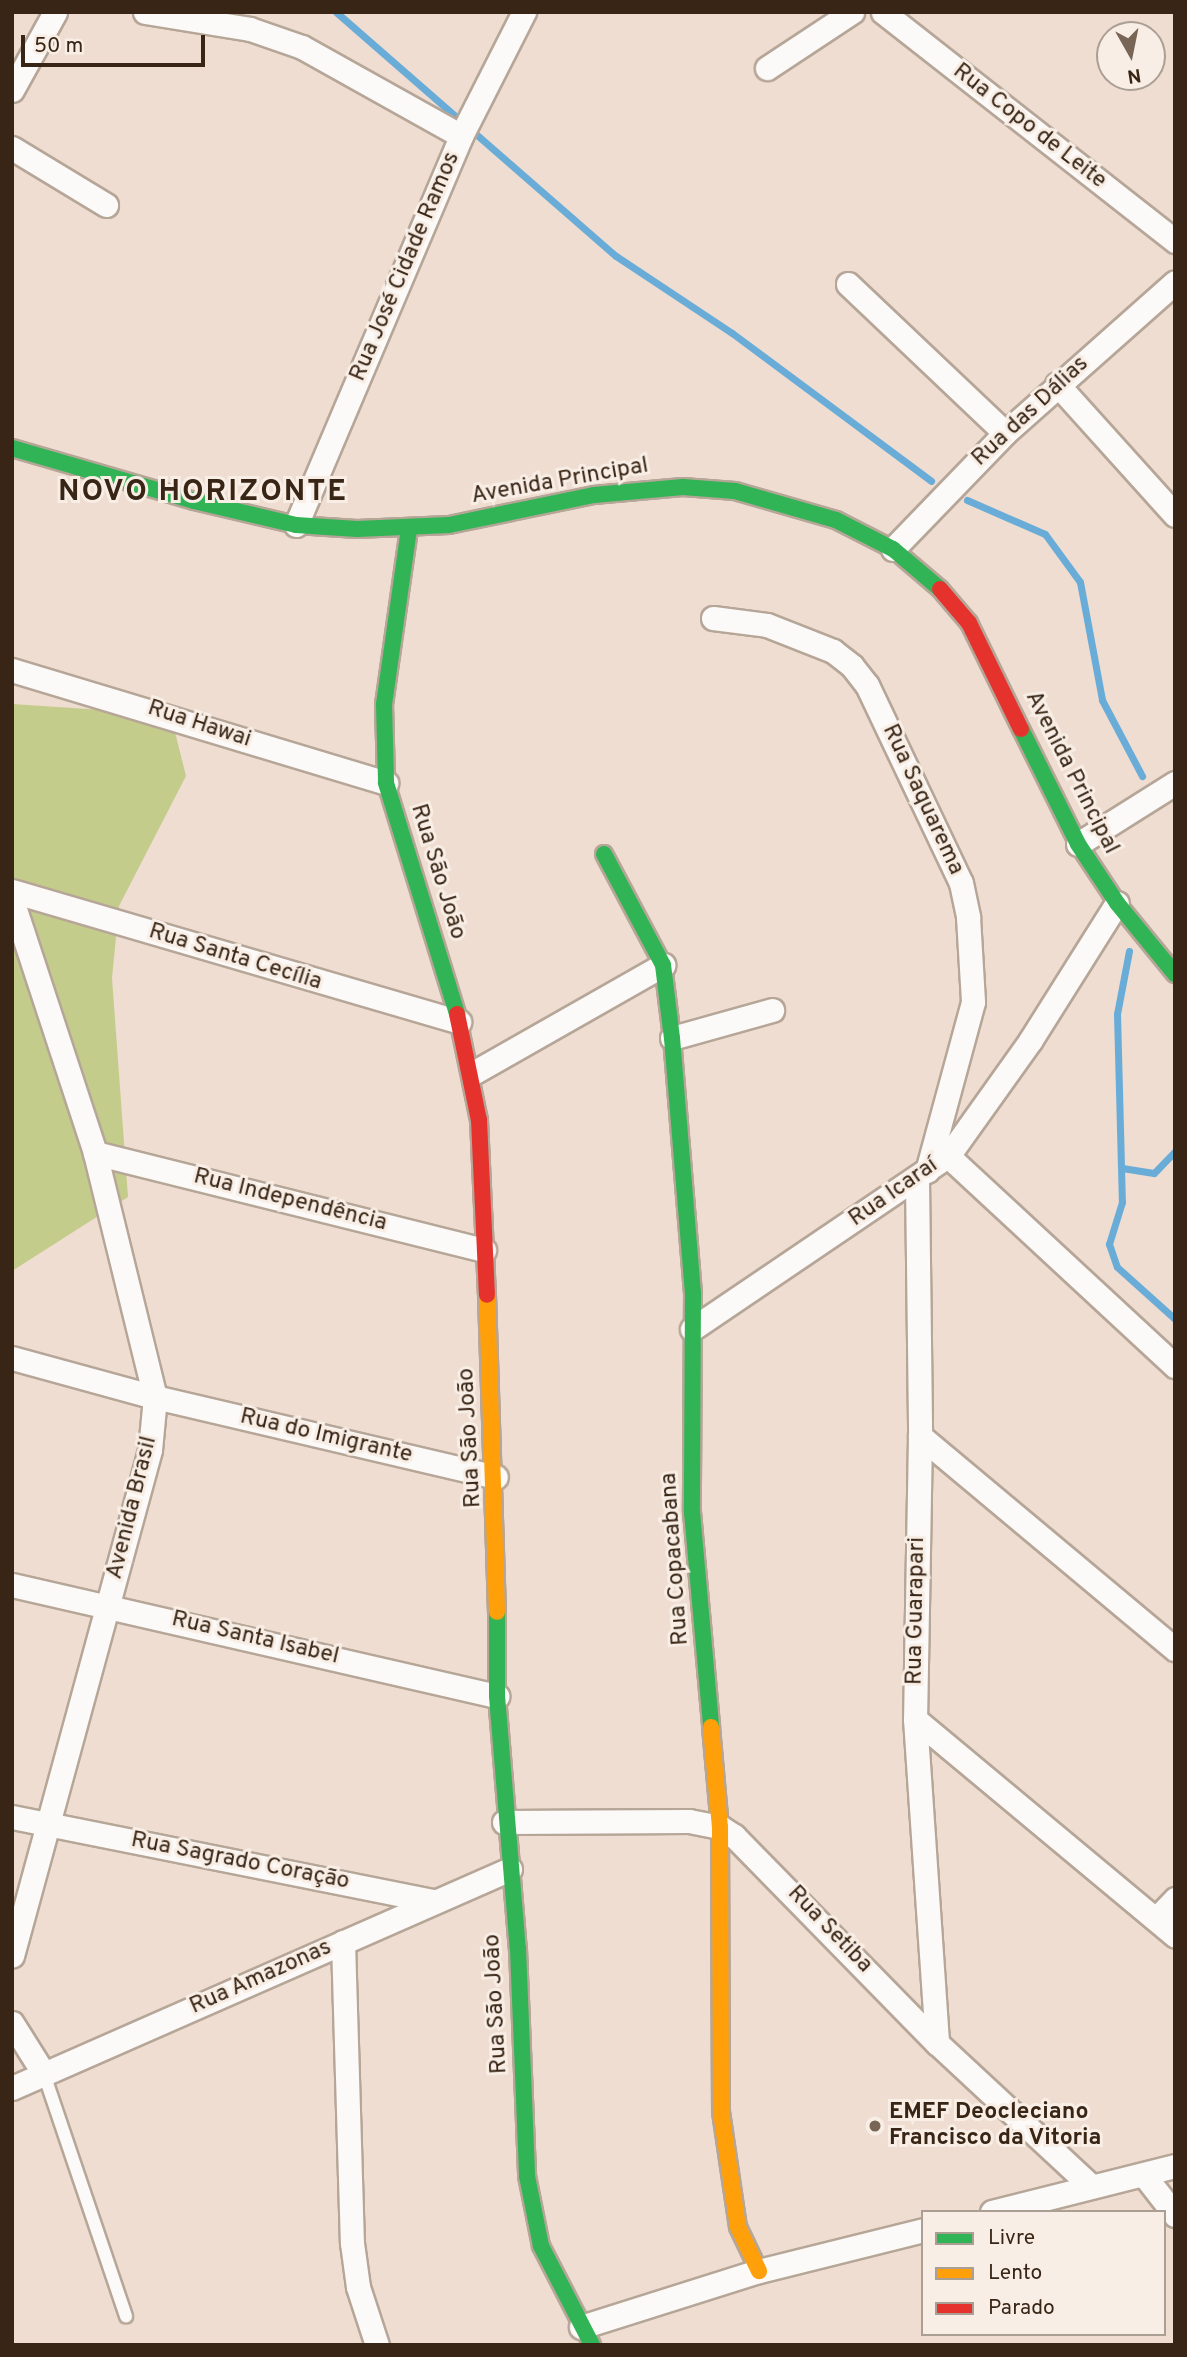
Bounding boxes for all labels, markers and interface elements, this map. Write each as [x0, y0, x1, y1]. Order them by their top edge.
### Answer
scale bar [24, 21, 208, 65]
north arrow [1096, 21, 1166, 91]
text: 50 m [34, 33, 83, 60]
street label: Rua Copo de Leite [947, 58, 1111, 196]
text: N [1125, 62, 1143, 88]
street label: Rua José Cidade Ramos [345, 148, 467, 386]
street label: Rua das Dálias [967, 351, 1095, 473]
street label: Avenida Principal [469, 453, 651, 511]
district label: NOVO HORIZONTE [60, 475, 346, 511]
street label: Avenida Principal [1018, 687, 1124, 859]
street label: Rua Hawai [144, 695, 254, 755]
street label: Rua Saquarema [875, 720, 969, 880]
street label: Rua São João [403, 801, 471, 943]
street label: Rua Santa Cecília [145, 919, 325, 997]
street label: Rua Icaraí [844, 1152, 944, 1234]
street label: Rua Independência [191, 1164, 389, 1238]
street label: Rua São João [454, 1367, 488, 1509]
street label: Rua do Imigrante [237, 1404, 415, 1470]
street label: Avenida Brasil [102, 1434, 164, 1582]
street label: Rua Copacabana [656, 1472, 696, 1646]
street label: Rua Guarapari [902, 1537, 932, 1685]
street label: Rua Santa Isabel [169, 1606, 341, 1672]
street label: Rua Sagrado Coração [128, 1827, 352, 1897]
street label: Rua Setiba [781, 1881, 877, 1979]
street label: Rua São João [480, 1933, 514, 2075]
street label: Rua Amazonas [186, 1934, 336, 2022]
place label: EMEF Deocleciano Francisco da Vitoria [889, 2099, 1102, 2153]
marker: EMEF Deocleciano Francisco da Vitoria [867, 2118, 883, 2134]
legend [921, 2210, 1166, 2336]
text: Livre [988, 2225, 1035, 2252]
text: Lento [988, 2260, 1042, 2287]
text: Parado [988, 2295, 1055, 2322]

